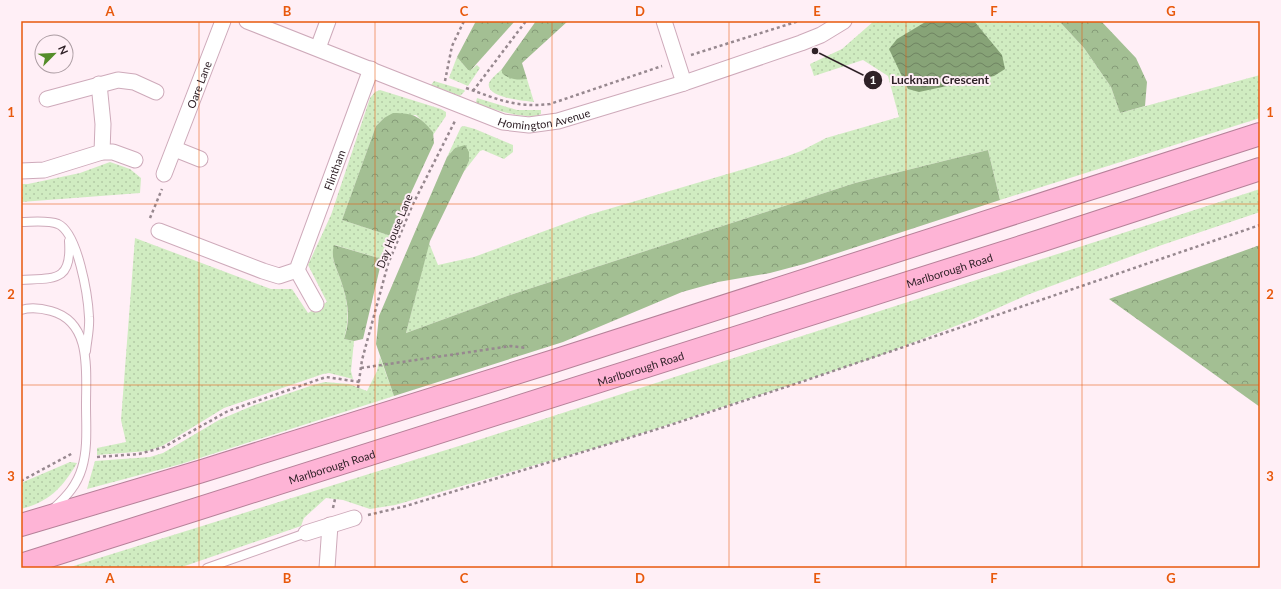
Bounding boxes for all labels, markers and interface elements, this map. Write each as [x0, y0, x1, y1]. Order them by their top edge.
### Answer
text: A [104, 3, 115, 19]
text: B [283, 3, 292, 19]
text: C [460, 3, 469, 19]
text: D [635, 3, 645, 19]
text: E [813, 3, 821, 19]
text: F [990, 3, 998, 19]
text: G [1166, 3, 1176, 19]
north arrow [34, 34, 74, 74]
text: N [56, 43, 71, 56]
street label: Oare Lane [184, 59, 214, 110]
callout: Lucknam Crescent [863, 68, 997, 92]
text: 1 [870, 72, 877, 87]
text: Lucknam Crescent [891, 72, 989, 87]
text: 1 [7, 104, 15, 120]
text: 1 [1266, 104, 1274, 120]
street label: Homington Avenue [496, 105, 592, 132]
street label: Flintham [321, 148, 347, 192]
street label: Day House Lane [373, 192, 415, 270]
street label: Marlborough Road [904, 250, 994, 290]
text: 2 [7, 286, 15, 302]
text: 2 [1266, 286, 1274, 302]
street label: Marlborough Road [596, 348, 685, 388]
street label: Marlborough Road [287, 446, 376, 486]
text: 3 [7, 468, 15, 484]
text: 3 [1266, 468, 1274, 484]
text: A [104, 570, 115, 586]
text: B [283, 570, 292, 586]
text: C [460, 570, 469, 586]
text: D [635, 570, 645, 586]
text: E [813, 570, 821, 586]
text: F [990, 570, 998, 586]
text: G [1166, 570, 1176, 586]

